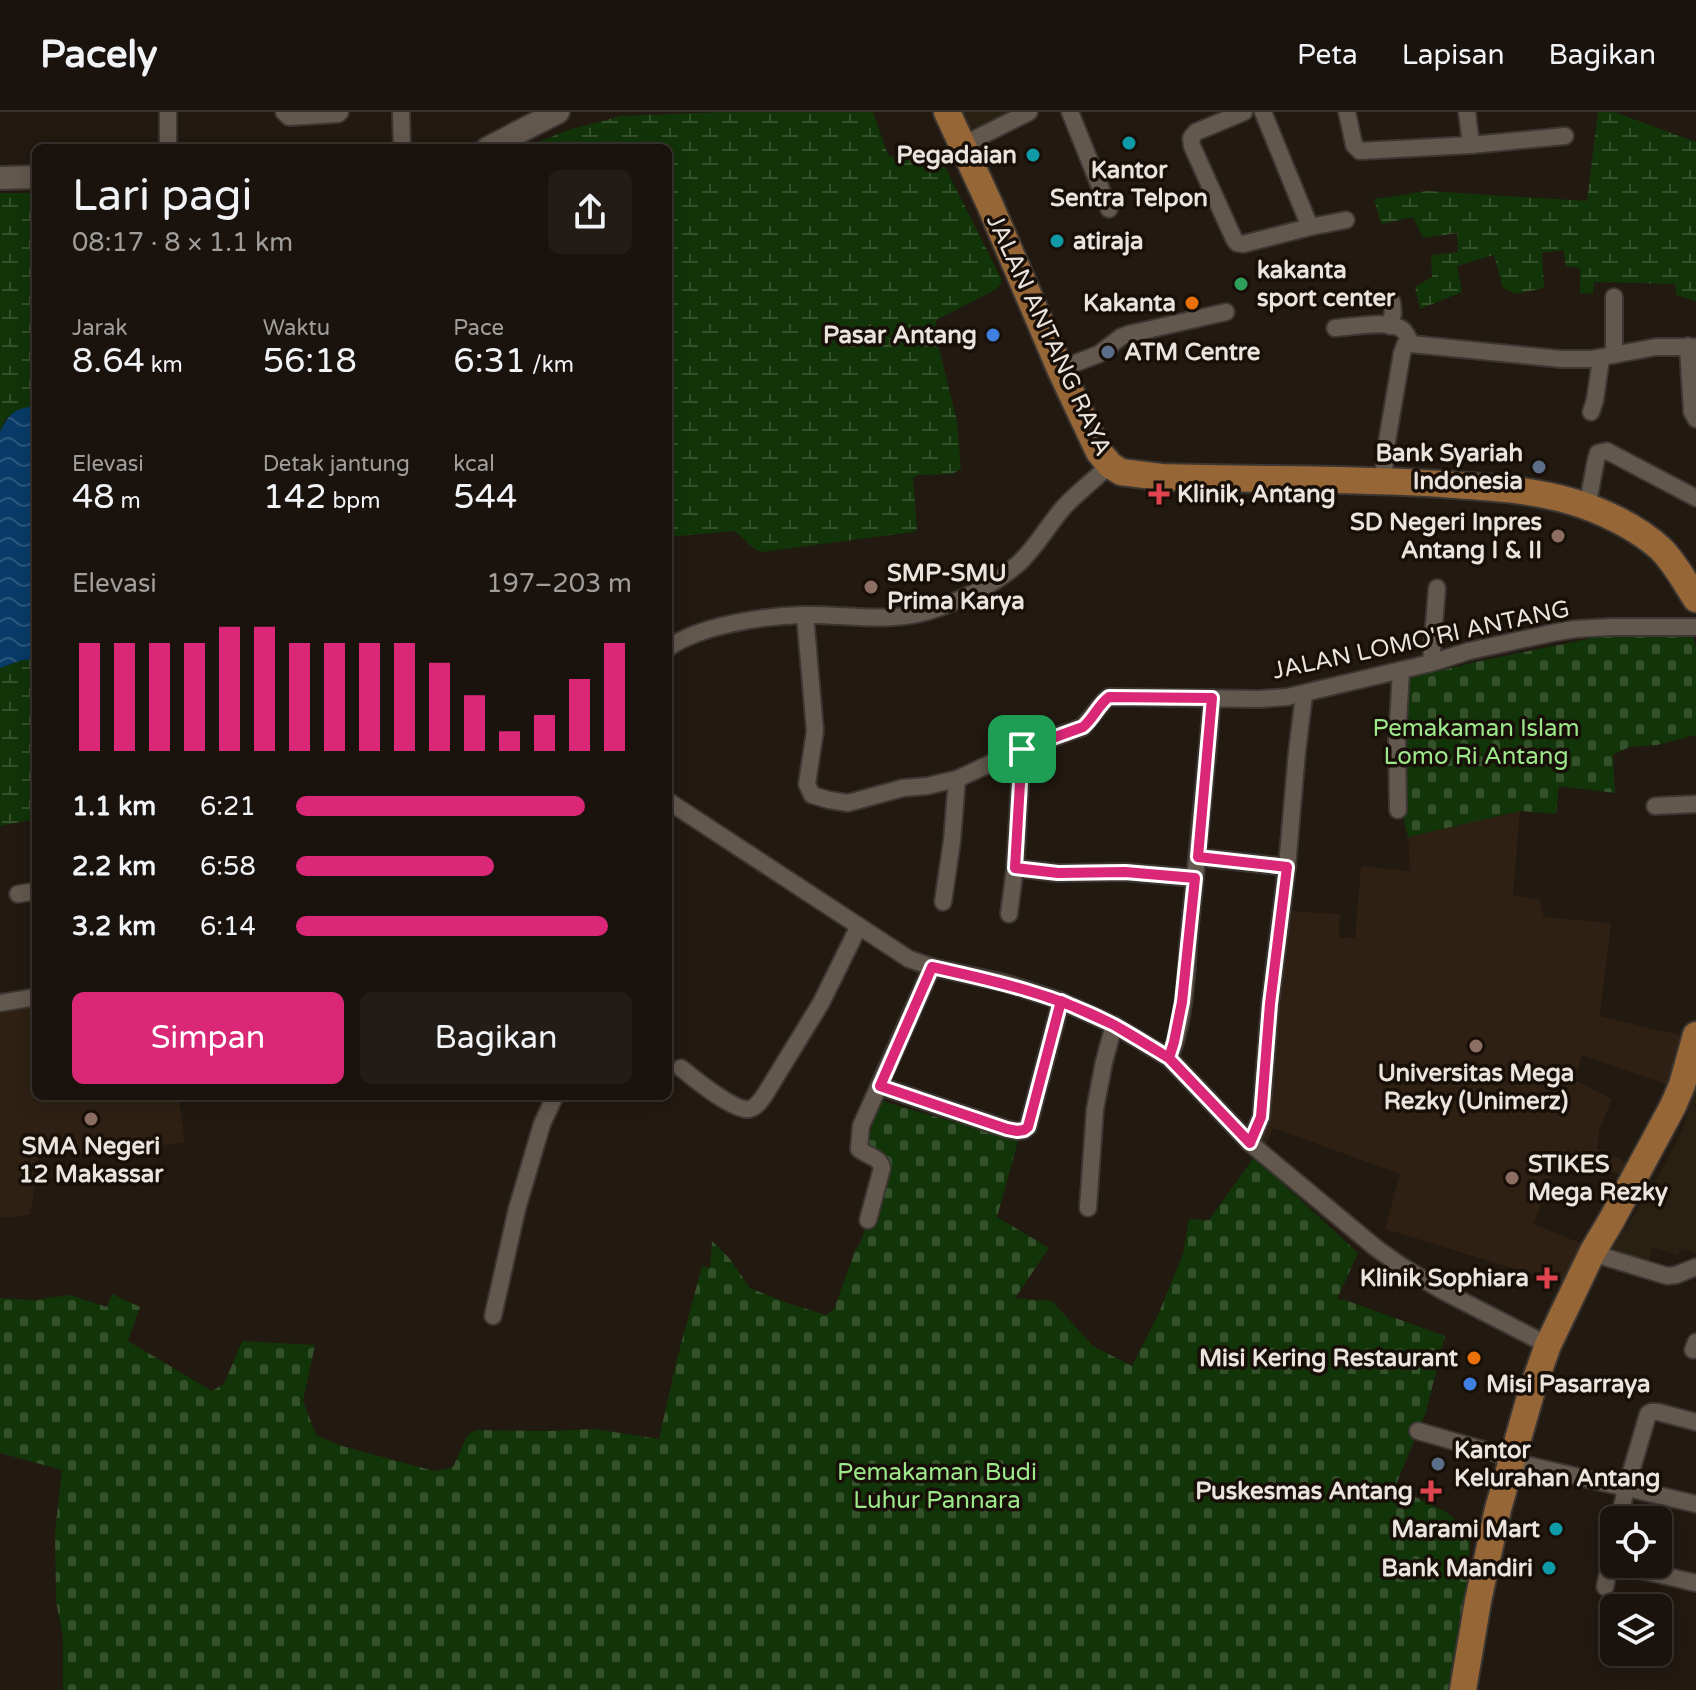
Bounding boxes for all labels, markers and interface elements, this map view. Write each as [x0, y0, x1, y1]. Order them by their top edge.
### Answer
text: Pacely [40, 32, 157, 78]
text: Peta [1297, 38, 1358, 72]
text: Lapisan [1402, 38, 1504, 72]
text: Bagikan [1548, 38, 1656, 72]
marker: Kantor Sentra Telpon [1120, 134, 1138, 152]
place label: Pegadaian [896, 141, 1017, 170]
marker: Pegadaian [1024, 146, 1042, 164]
place label: Kantor Sentra Telpon [1050, 156, 1208, 213]
text: Lari pagi [72, 170, 253, 223]
button: share [548, 170, 632, 254]
street label: JALAN ANTANG RAYA [980, 210, 1118, 460]
text: 08:17 · 8 × 1.1 km [72, 227, 293, 258]
place label: atiraja [1073, 227, 1144, 256]
marker: atiraja [1048, 232, 1066, 250]
place label: kakanta sport center [1257, 256, 1396, 313]
marker: kakanta sport center [1232, 275, 1250, 293]
place label: Kakanta [1083, 289, 1176, 318]
marker: Kakanta [1183, 294, 1201, 312]
text: Jarak [72, 315, 127, 341]
text: Waktu [263, 315, 330, 341]
text: Pace [453, 315, 504, 341]
place label: Pasar Antang [823, 321, 977, 350]
marker: Pasar Antang [984, 326, 1002, 344]
place label: ATM Centre [1124, 338, 1261, 367]
text: 8.64 [72, 341, 145, 382]
text: 56:18 [263, 341, 357, 382]
text: 6:31 [453, 341, 526, 382]
marker: ATM Centre [1099, 343, 1117, 361]
text: km [145, 352, 183, 378]
text: /km [526, 352, 574, 378]
place label: Bank Syariah Indonesia [1375, 439, 1523, 496]
text: Elevasi [72, 451, 144, 477]
text: Detak jantung [263, 451, 410, 477]
text: kcal [453, 451, 495, 477]
marker: Bank Syariah Indonesia [1530, 458, 1548, 476]
text: 48 [72, 477, 115, 518]
text: 142 [263, 477, 327, 518]
text: 544 [453, 477, 517, 518]
place label: Klinik, Antang [1177, 480, 1336, 509]
marker: Klinik, Antang [1148, 483, 1170, 505]
text: m [115, 488, 141, 514]
text: bpm [327, 488, 380, 514]
place label: SD Negeri Inpres Antang I & II [1350, 508, 1542, 565]
marker: SD Negeri Inpres Antang I & II [1549, 527, 1567, 545]
place label: SMP-SMU Prima Karya [887, 559, 1025, 616]
text: Elevasi [72, 568, 157, 599]
text: 197–203 m [486, 568, 632, 599]
marker: SMP-SMU Prima Karya [862, 578, 880, 596]
street label: JALAN LOMO'RI ANTANG [1270, 594, 1572, 686]
park label: Pemakaman Islam Lomo Ri Antang [1372, 714, 1580, 771]
pin [988, 715, 1056, 783]
icon: arrive [1000, 727, 1044, 771]
text: 1.1 km [72, 791, 156, 822]
text: 6:21 [200, 791, 256, 822]
text: 2.2 km [72, 851, 156, 882]
text: 6:58 [200, 851, 256, 882]
text: 3.2 km [72, 911, 156, 942]
text: 6:14 [200, 911, 256, 942]
button: Simpan [72, 992, 344, 1084]
button: Bagikan [360, 992, 632, 1084]
marker: Universitas Mega Rezky (Unimerz) [1467, 1037, 1485, 1055]
place label: Universitas Mega Rezky (Unimerz) [1378, 1059, 1574, 1116]
marker: SMA Negeri 12 Makassar [82, 1110, 100, 1128]
place label: SMA Negeri 12 Makassar [18, 1132, 164, 1189]
place label: STIKES Mega Rezky [1528, 1150, 1668, 1207]
marker: STIKES Mega Rezky [1503, 1169, 1521, 1187]
place label: Klinik Sophiara [1360, 1264, 1529, 1293]
marker: Klinik Sophiara [1536, 1267, 1558, 1289]
place label: Misi Kering Restaurant [1199, 1344, 1459, 1373]
marker: Misi Kering Restaurant [1465, 1349, 1483, 1367]
place label: Misi Pasarraya [1486, 1370, 1651, 1399]
marker: Misi Pasarraya [1461, 1375, 1479, 1393]
place label: Kantor Kelurahan Antang [1454, 1436, 1660, 1493]
marker: Kantor Kelurahan Antang [1429, 1455, 1447, 1473]
park label: Pemakaman Budi Luhur Pannara [837, 1458, 1037, 1515]
place label: Puskesmas Antang [1195, 1477, 1413, 1506]
marker: Puskesmas Antang [1420, 1480, 1442, 1502]
map controls [1600, 1506, 1672, 1666]
button: locate [1600, 1506, 1672, 1578]
place label: Marami Mart [1391, 1515, 1541, 1544]
marker: Marami Mart [1547, 1520, 1565, 1538]
place label: Bank Mandiri [1381, 1554, 1533, 1583]
marker: Bank Mandiri [1540, 1559, 1558, 1577]
button: layers [1600, 1594, 1672, 1666]

